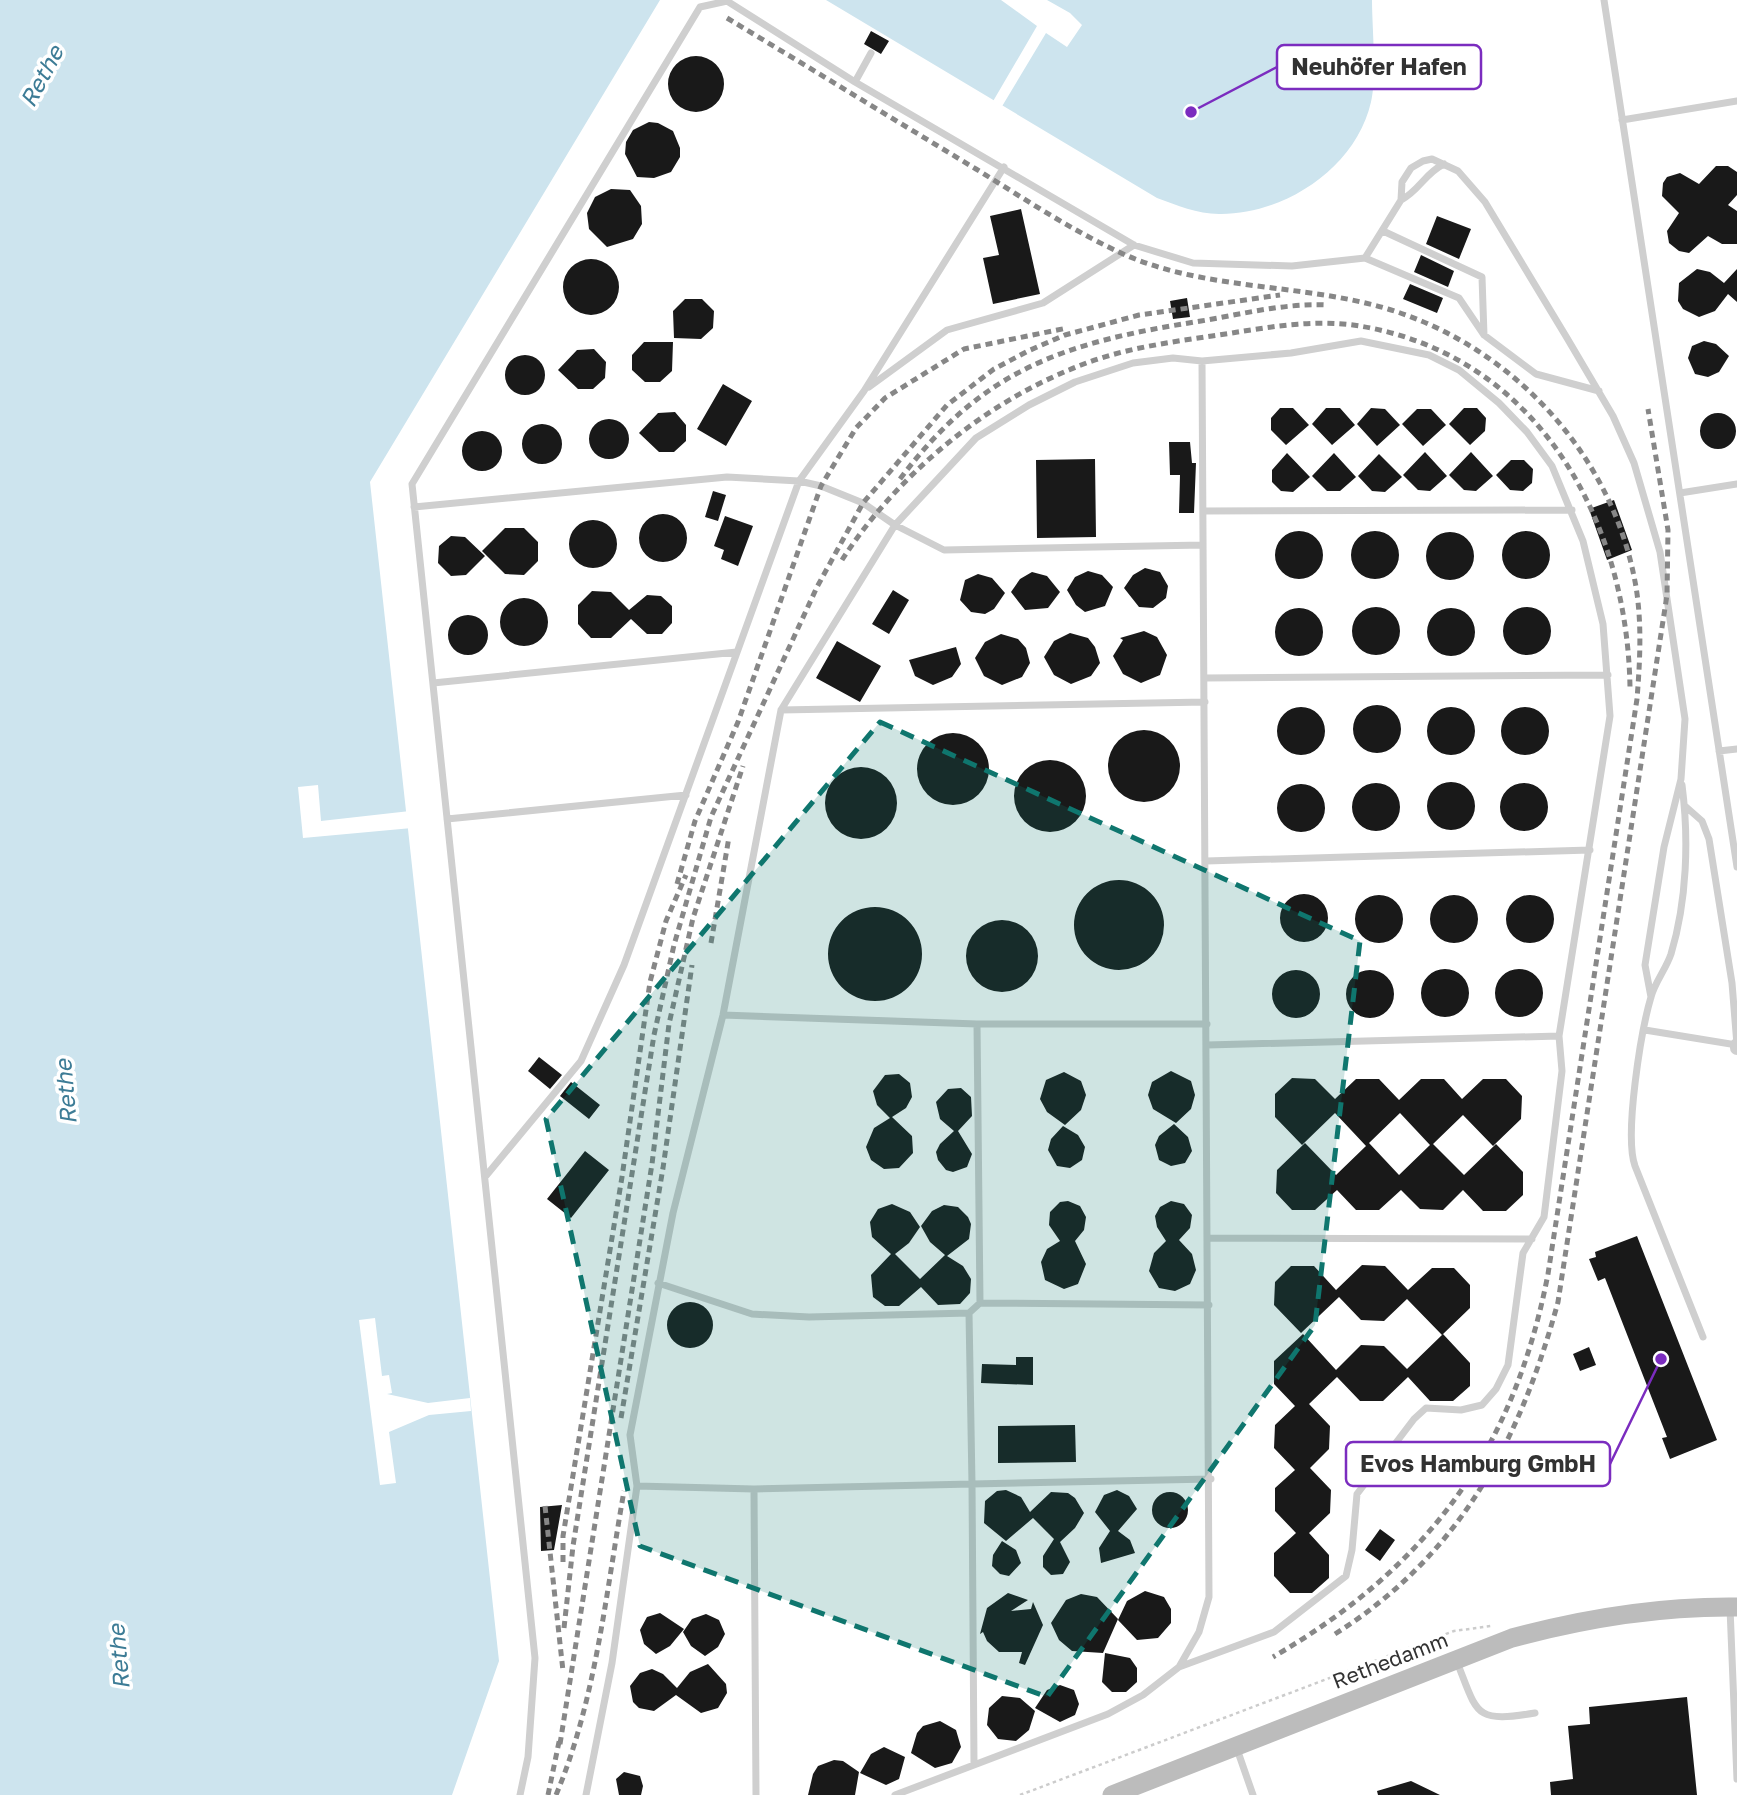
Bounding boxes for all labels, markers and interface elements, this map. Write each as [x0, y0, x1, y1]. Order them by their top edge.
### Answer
water label: Rethe [13, 39, 69, 111]
callout: Neuhöfer Hafen [1277, 45, 1481, 89]
text: Neuhöfer Hafen [1291, 52, 1467, 80]
water label: Rethe [48, 1057, 82, 1126]
callout: Evos Hamburg GmbH [1346, 1442, 1610, 1486]
text: Evos Hamburg GmbH [1360, 1449, 1596, 1477]
water label: Rethe [101, 1622, 135, 1691]
street label: Rethedamm [1329, 1626, 1451, 1694]

